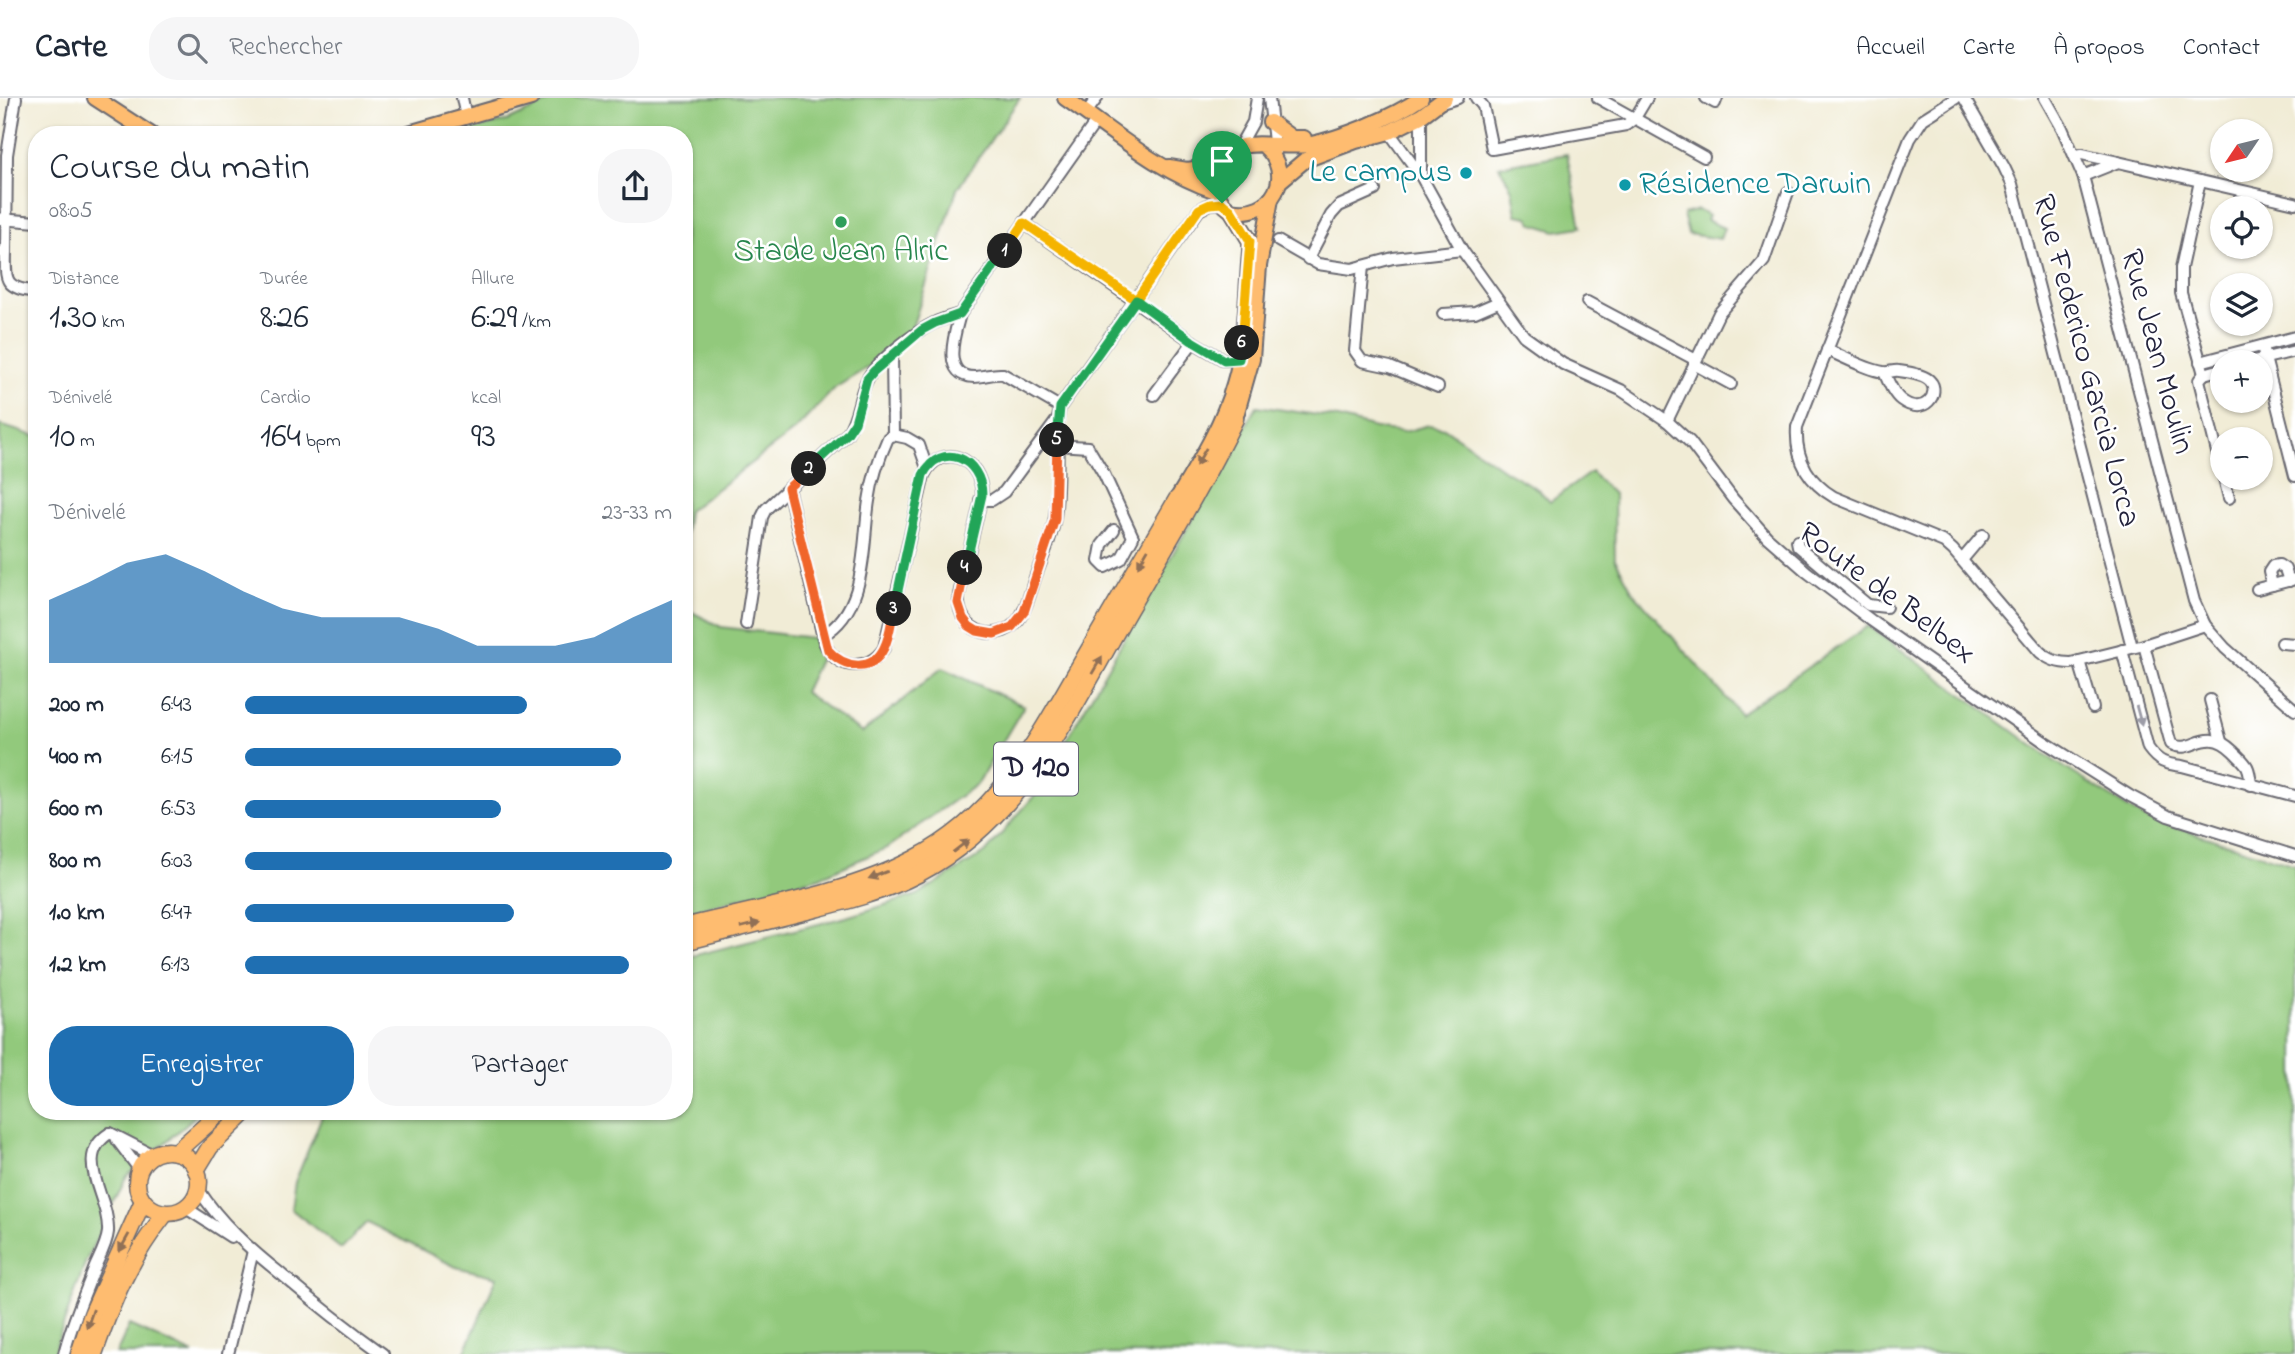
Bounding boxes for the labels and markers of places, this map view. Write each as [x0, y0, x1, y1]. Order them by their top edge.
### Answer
pin [1192, 131, 1252, 203]
place label: Le campus [1310, 150, 1452, 197]
place label: Résidence Darwin [1639, 162, 1871, 209]
marker: Le campus [1458, 165, 1474, 181]
marker: Résidence Darwin [1617, 177, 1633, 193]
marker: Stade Jean Alric [833, 214, 849, 230]
place label: Stade Jean Alric [734, 229, 949, 276]
pin: 1 [988, 234, 1023, 268]
pin: 6 [1224, 326, 1260, 360]
pin: 5 [1040, 422, 1074, 458]
pin: 2 [792, 452, 826, 486]
pin: 4 [948, 550, 982, 586]
pin: 3 [876, 592, 912, 626]

